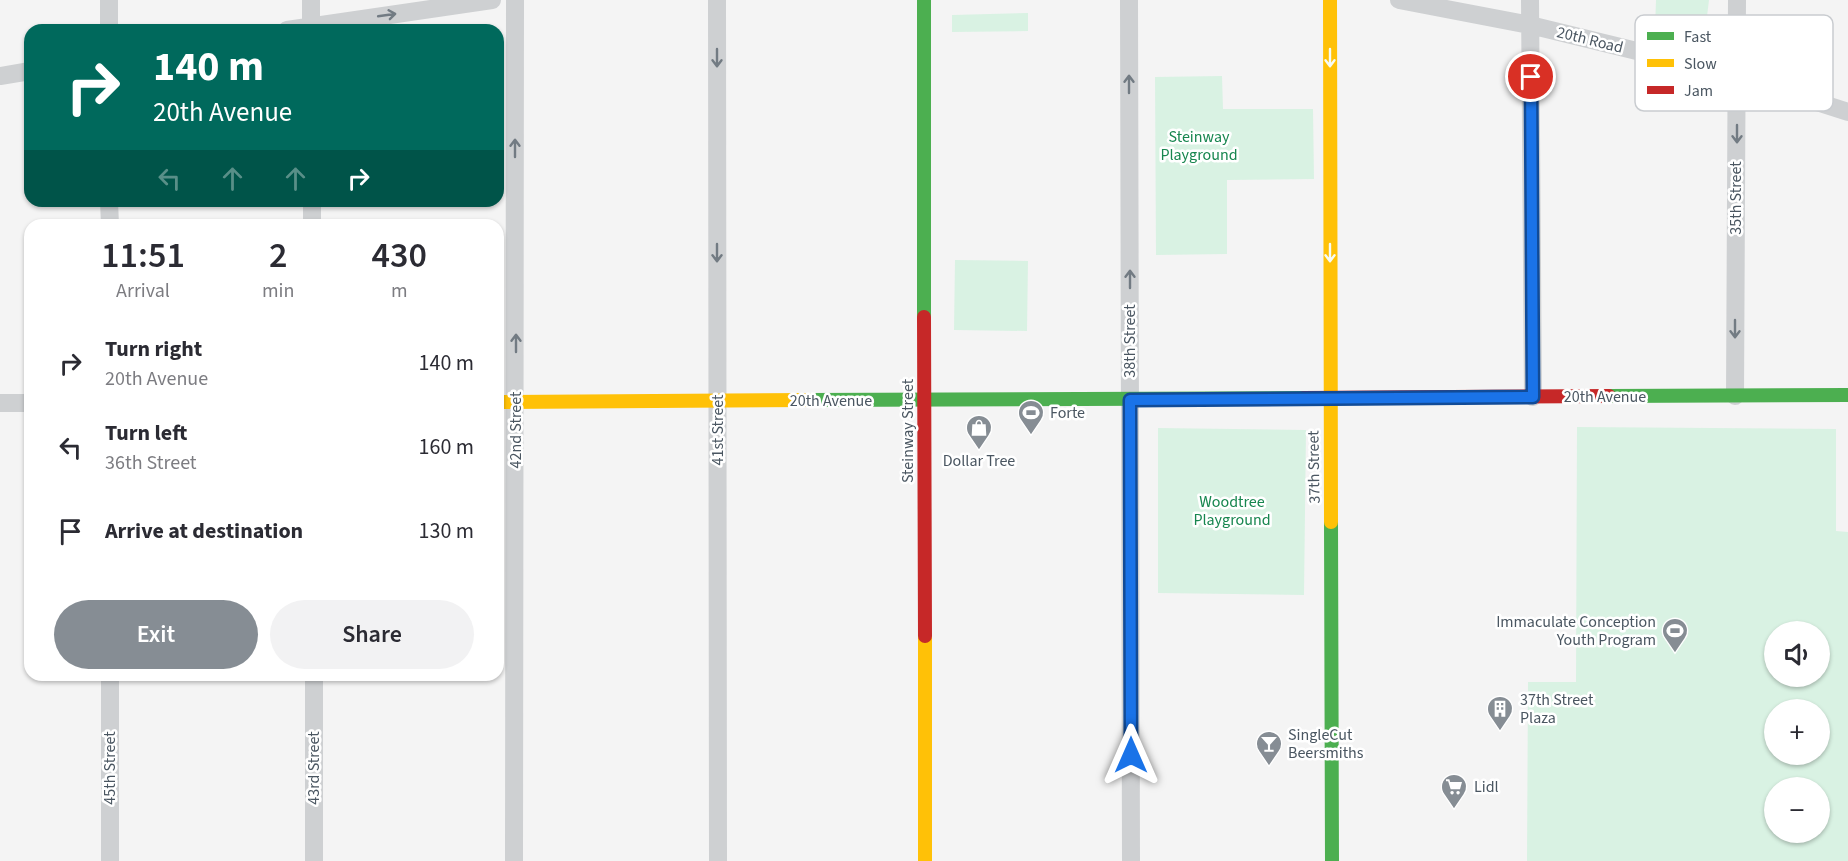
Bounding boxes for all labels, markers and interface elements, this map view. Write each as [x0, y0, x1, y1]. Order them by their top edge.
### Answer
one-way arrow [376, 10, 396, 21]
legend [1635, 15, 1833, 111]
street label: 20th Road [1555, 21, 1625, 59]
text: Fast [1684, 26, 1712, 48]
text: 140 m [153, 37, 264, 97]
icon: right [54, 48, 132, 126]
one-way arrow [711, 48, 723, 68]
one-way arrow [1324, 48, 1336, 68]
pin [1505, 51, 1556, 102]
text: Slow [1684, 53, 1717, 75]
icon: arrive [1514, 60, 1547, 93]
one-way arrow [1123, 74, 1135, 94]
text: Jam [1684, 80, 1713, 102]
text: 20th Avenue [153, 93, 292, 132]
one-way arrow [1731, 123, 1742, 143]
park label: Steinway Playground [1160, 126, 1238, 166]
one-way arrow [509, 139, 521, 159]
street label: 35th Street [1725, 161, 1747, 235]
icon: left [153, 162, 186, 195]
icon: ahead [216, 162, 249, 195]
icon: ahead [279, 162, 312, 195]
icon: right [342, 162, 375, 195]
text: 11:51 [101, 230, 185, 281]
text: 2 [269, 230, 287, 281]
text: 430 [371, 230, 427, 281]
one-way arrow [711, 243, 723, 263]
one-way arrow [1324, 243, 1336, 263]
one-way arrow [1124, 269, 1136, 289]
text: Arrival [116, 277, 170, 305]
text: min [262, 277, 294, 305]
text: m [391, 277, 407, 305]
street label: 38th Street [1119, 304, 1141, 378]
one-way arrow [1729, 318, 1741, 338]
text: Turn right [105, 333, 202, 365]
one-way arrow [510, 334, 522, 354]
icon: right [54, 347, 87, 380]
text: 140 m [419, 347, 474, 379]
text: 20th Avenue [105, 365, 208, 393]
street label: Steinway Street [897, 378, 919, 483]
street label: 20th Avenue [1564, 386, 1646, 408]
street label: 20th Avenue [790, 390, 872, 412]
street label: 42nd Street [505, 391, 527, 468]
street label: 41st Street [707, 394, 729, 465]
sports icon: Forte [1016, 398, 1046, 436]
place label: Forte [1050, 402, 1085, 424]
shop icon: Dollar Tree [964, 413, 994, 451]
text: Turn left [105, 417, 187, 449]
street label: 37th Street [1302, 430, 1326, 504]
icon: left [54, 431, 87, 464]
text: 160 m [419, 431, 474, 463]
text: 36th Street [105, 449, 197, 477]
place label: Dollar Tree [943, 450, 1015, 472]
park label: Woodtree Playground [1193, 491, 1271, 531]
icon: arrive [54, 515, 87, 548]
text: Arrive at destination [105, 515, 303, 547]
text: 130 m [419, 515, 474, 547]
button: Exit [54, 600, 258, 669]
button: Share [270, 600, 474, 669]
place label: Immaculate Conception Youth Program [1496, 611, 1656, 651]
sports icon: Immaculate Conception Youth Program [1660, 616, 1690, 654]
map controls [1764, 621, 1830, 843]
button: sound [1764, 621, 1830, 687]
place label: 37th Street Plaza [1520, 689, 1594, 729]
building icon: 37th Street Plaza [1485, 694, 1515, 732]
button: + [1764, 699, 1830, 765]
position arrow [1099, 723, 1163, 787]
place label: SingleCut Beersmiths [1288, 724, 1364, 764]
bar icon: SingleCut Beersmiths [1254, 729, 1284, 767]
street label: 45th Street [99, 731, 121, 805]
street label: 43rd Street [303, 731, 325, 805]
supermarket icon: Lidl [1439, 772, 1469, 810]
place label: Lidl [1474, 776, 1499, 798]
button: − [1764, 777, 1830, 843]

